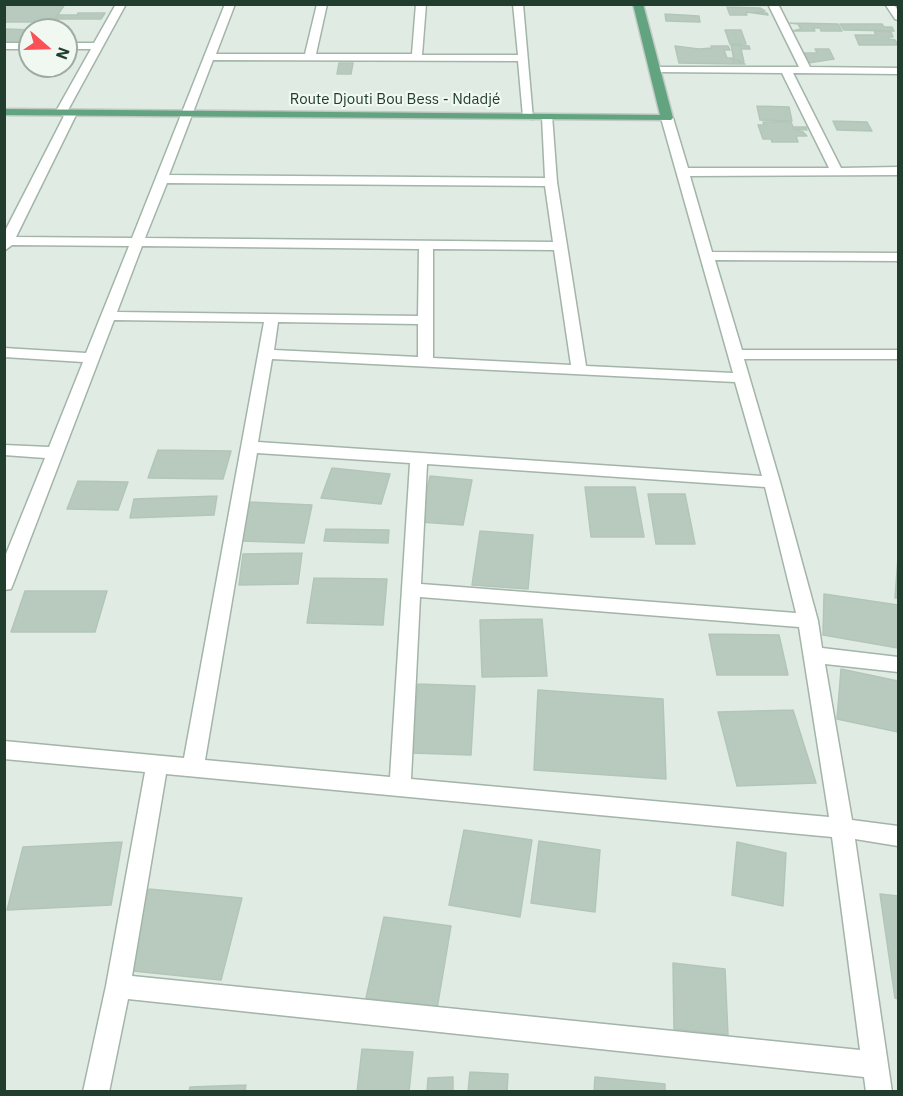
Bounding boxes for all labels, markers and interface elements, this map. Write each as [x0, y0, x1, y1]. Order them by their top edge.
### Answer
north arrow [18, 18, 78, 78]
text: N [52, 45, 74, 62]
street label: Route Djouti Bou Bess - Ndadjé [290, 91, 500, 109]

